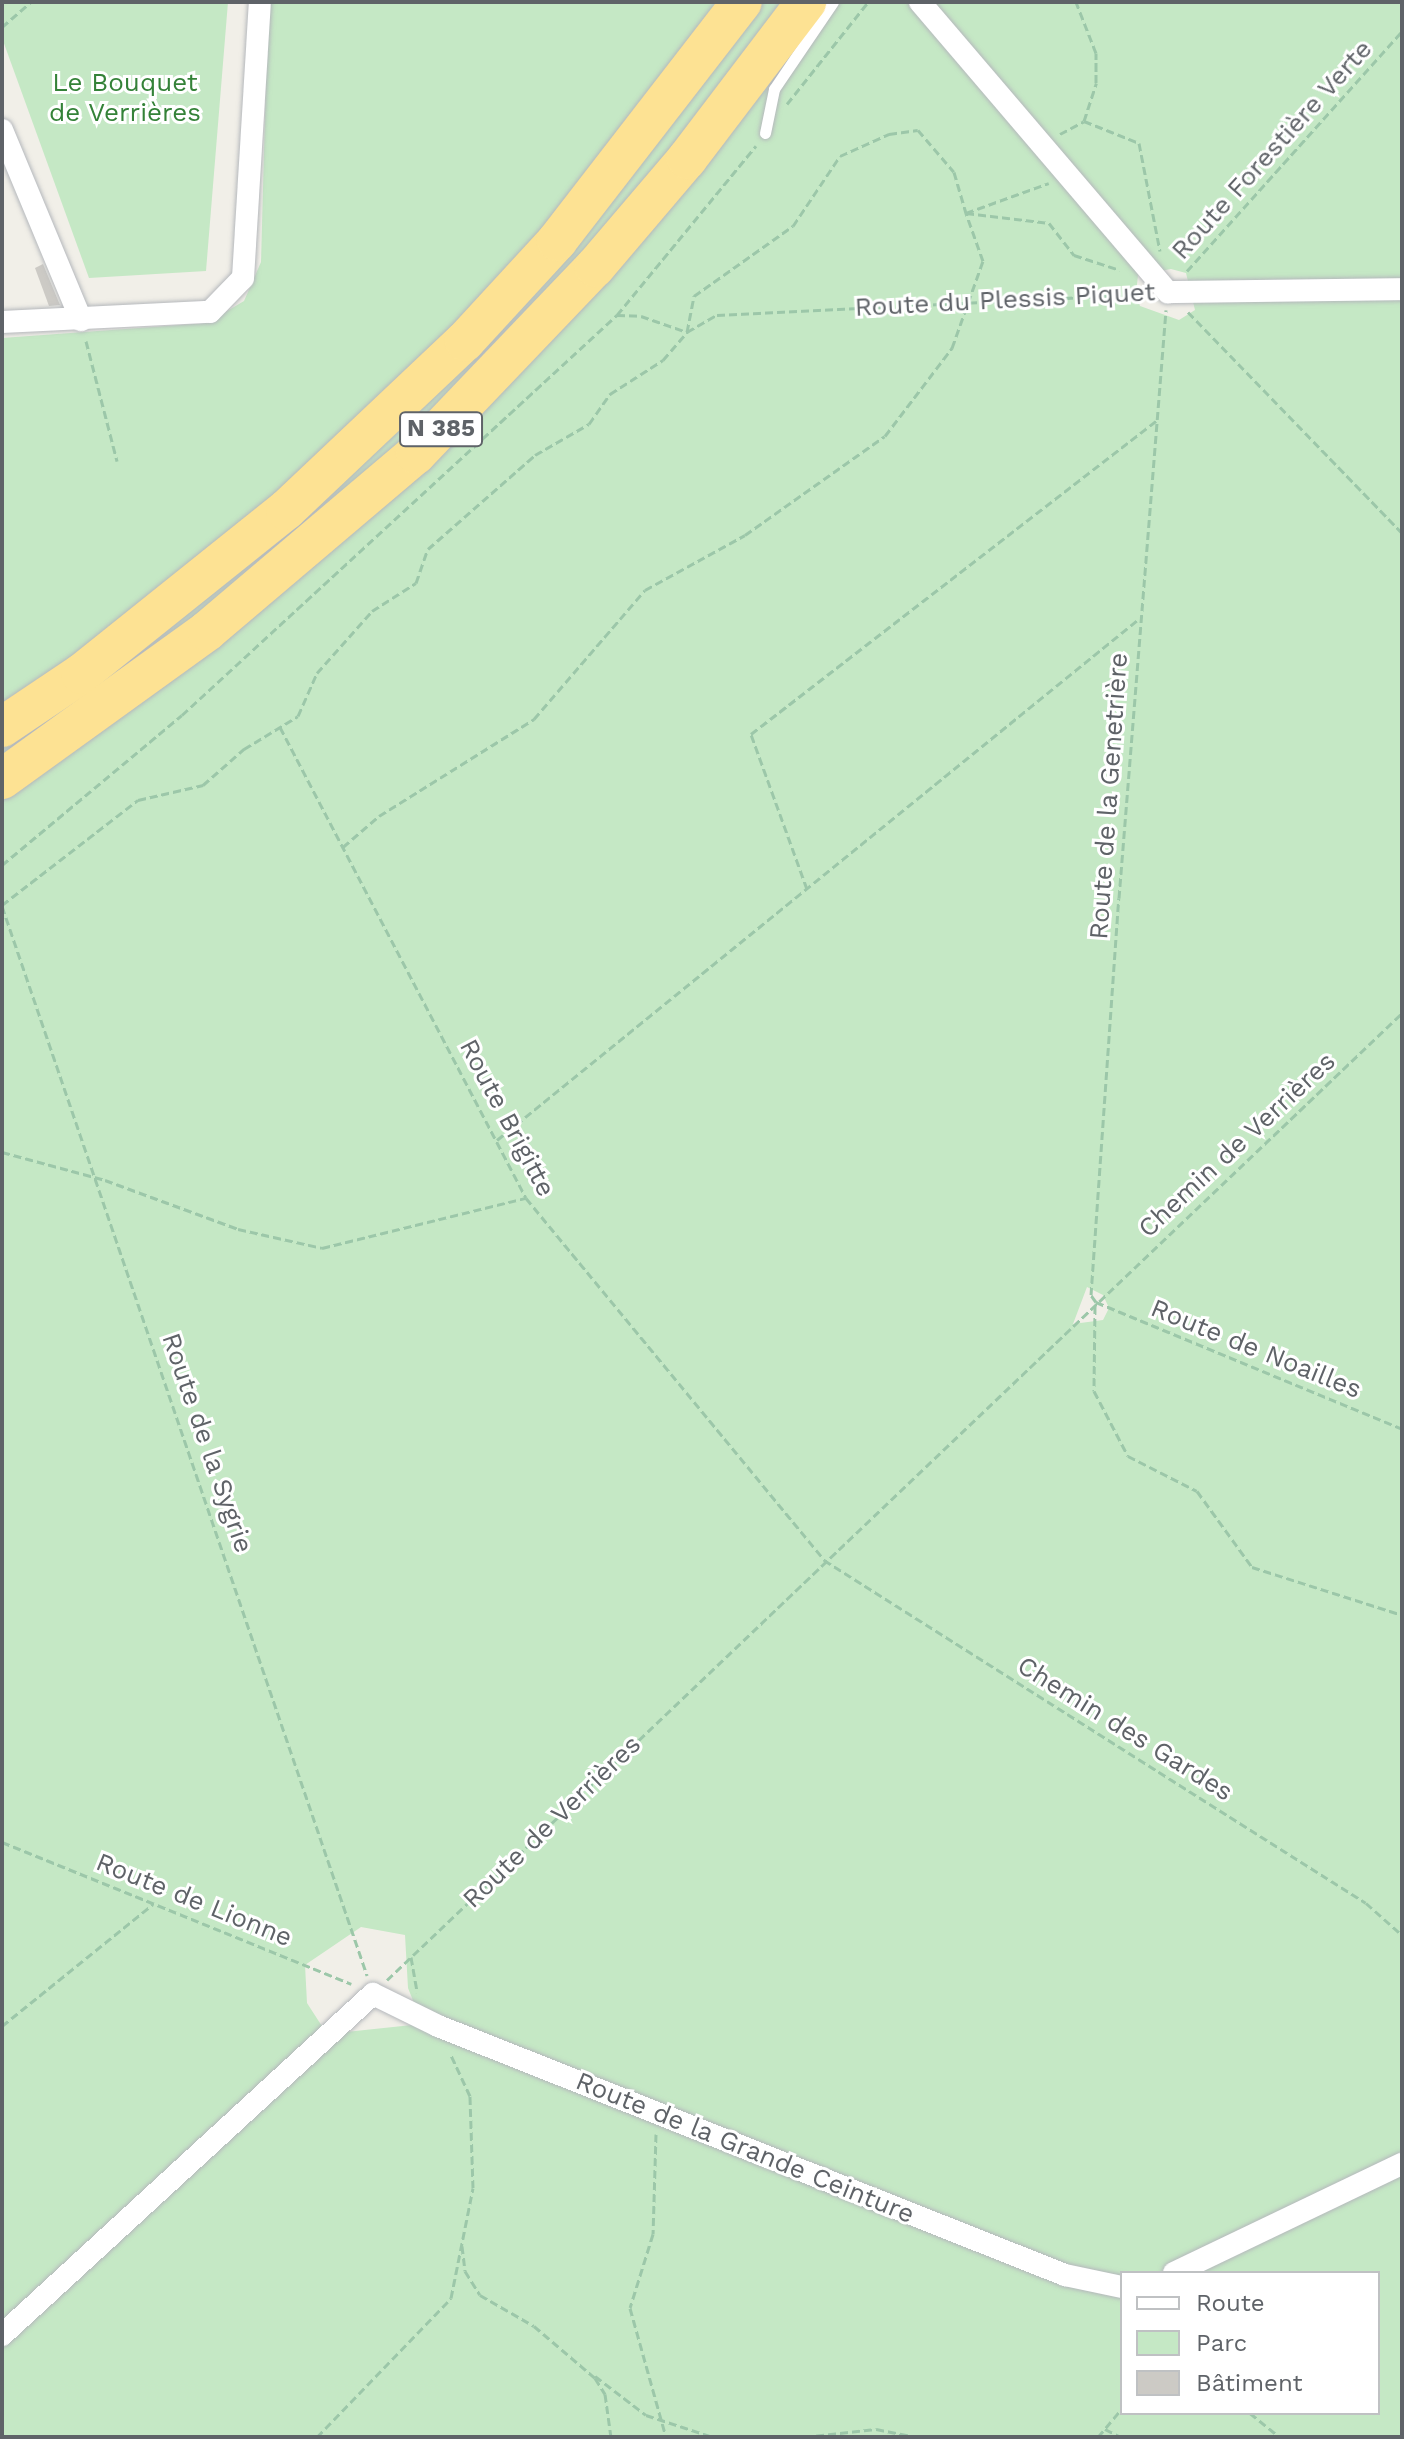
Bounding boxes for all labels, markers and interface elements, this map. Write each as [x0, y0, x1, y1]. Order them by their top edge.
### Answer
street label: Route Forestière Verte [1165, 34, 1379, 266]
park label: Le Bouquet de Verrières [49, 67, 201, 128]
street label: Route du Plessis Piquet [854, 277, 1156, 323]
road number: N 385 [399, 409, 483, 449]
street label: Route de la Genetrière [1083, 651, 1135, 941]
street label: Route Brigitte [452, 1034, 562, 1202]
street label: Chemin de Verrières [1132, 1045, 1342, 1245]
street label: Route de Noailles [1146, 1293, 1366, 1405]
street label: Route de la Sygrie [155, 1329, 259, 1557]
street label: Chemin des Gardes [1011, 1650, 1239, 1808]
street label: Route de Verrières [456, 1729, 648, 1915]
street label: Route de Lionne [91, 1846, 297, 1954]
street label: Route de la Grande Ceinture [571, 2066, 919, 2230]
legend [1120, 2271, 1380, 2415]
text: Route [1196, 2289, 1265, 2317]
text: Parc [1196, 2329, 1247, 2357]
text: Bâtiment [1196, 2369, 1303, 2397]

